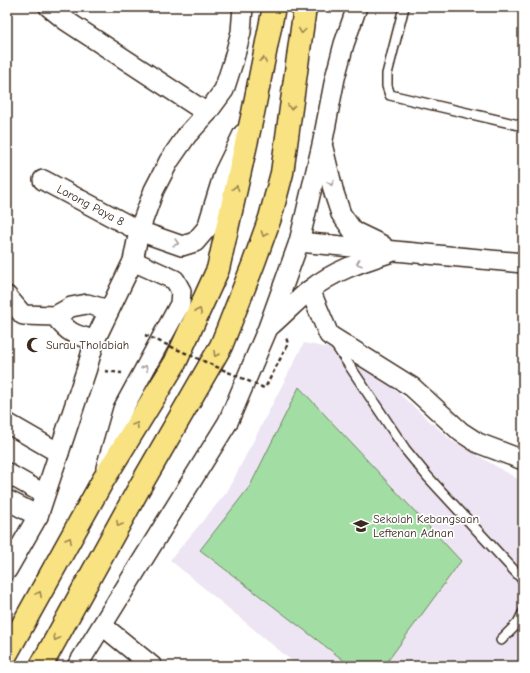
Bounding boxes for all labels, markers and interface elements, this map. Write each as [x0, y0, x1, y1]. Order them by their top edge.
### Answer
one-way arrow [298, 28, 307, 34]
one-way arrow [259, 57, 267, 63]
one-way arrow [287, 104, 296, 110]
one-way arrow [327, 180, 335, 186]
street label: Lorong Paya 8 [55, 182, 127, 229]
one-way arrow [232, 184, 240, 191]
one-way arrow [260, 230, 269, 237]
one-way arrow [173, 238, 180, 247]
one-way arrow [355, 259, 362, 267]
one-way arrow [194, 308, 202, 315]
mosque icon: Surau Tholabiah [25, 336, 43, 354]
place label: Surau Tholabiah [46, 338, 129, 352]
one-way arrow [214, 350, 221, 357]
one-way arrow [140, 365, 148, 372]
one-way arrow [132, 422, 139, 429]
place label: Sekolah Kebangsaan Leftenan Adnan [373, 512, 479, 540]
school or university icon: Sekolah Kebangsaan Leftenan Adnan [352, 517, 370, 535]
one-way arrow [117, 520, 124, 528]
one-way arrow [65, 537, 72, 544]
one-way arrow [34, 591, 42, 598]
one-way arrow [54, 634, 61, 641]

